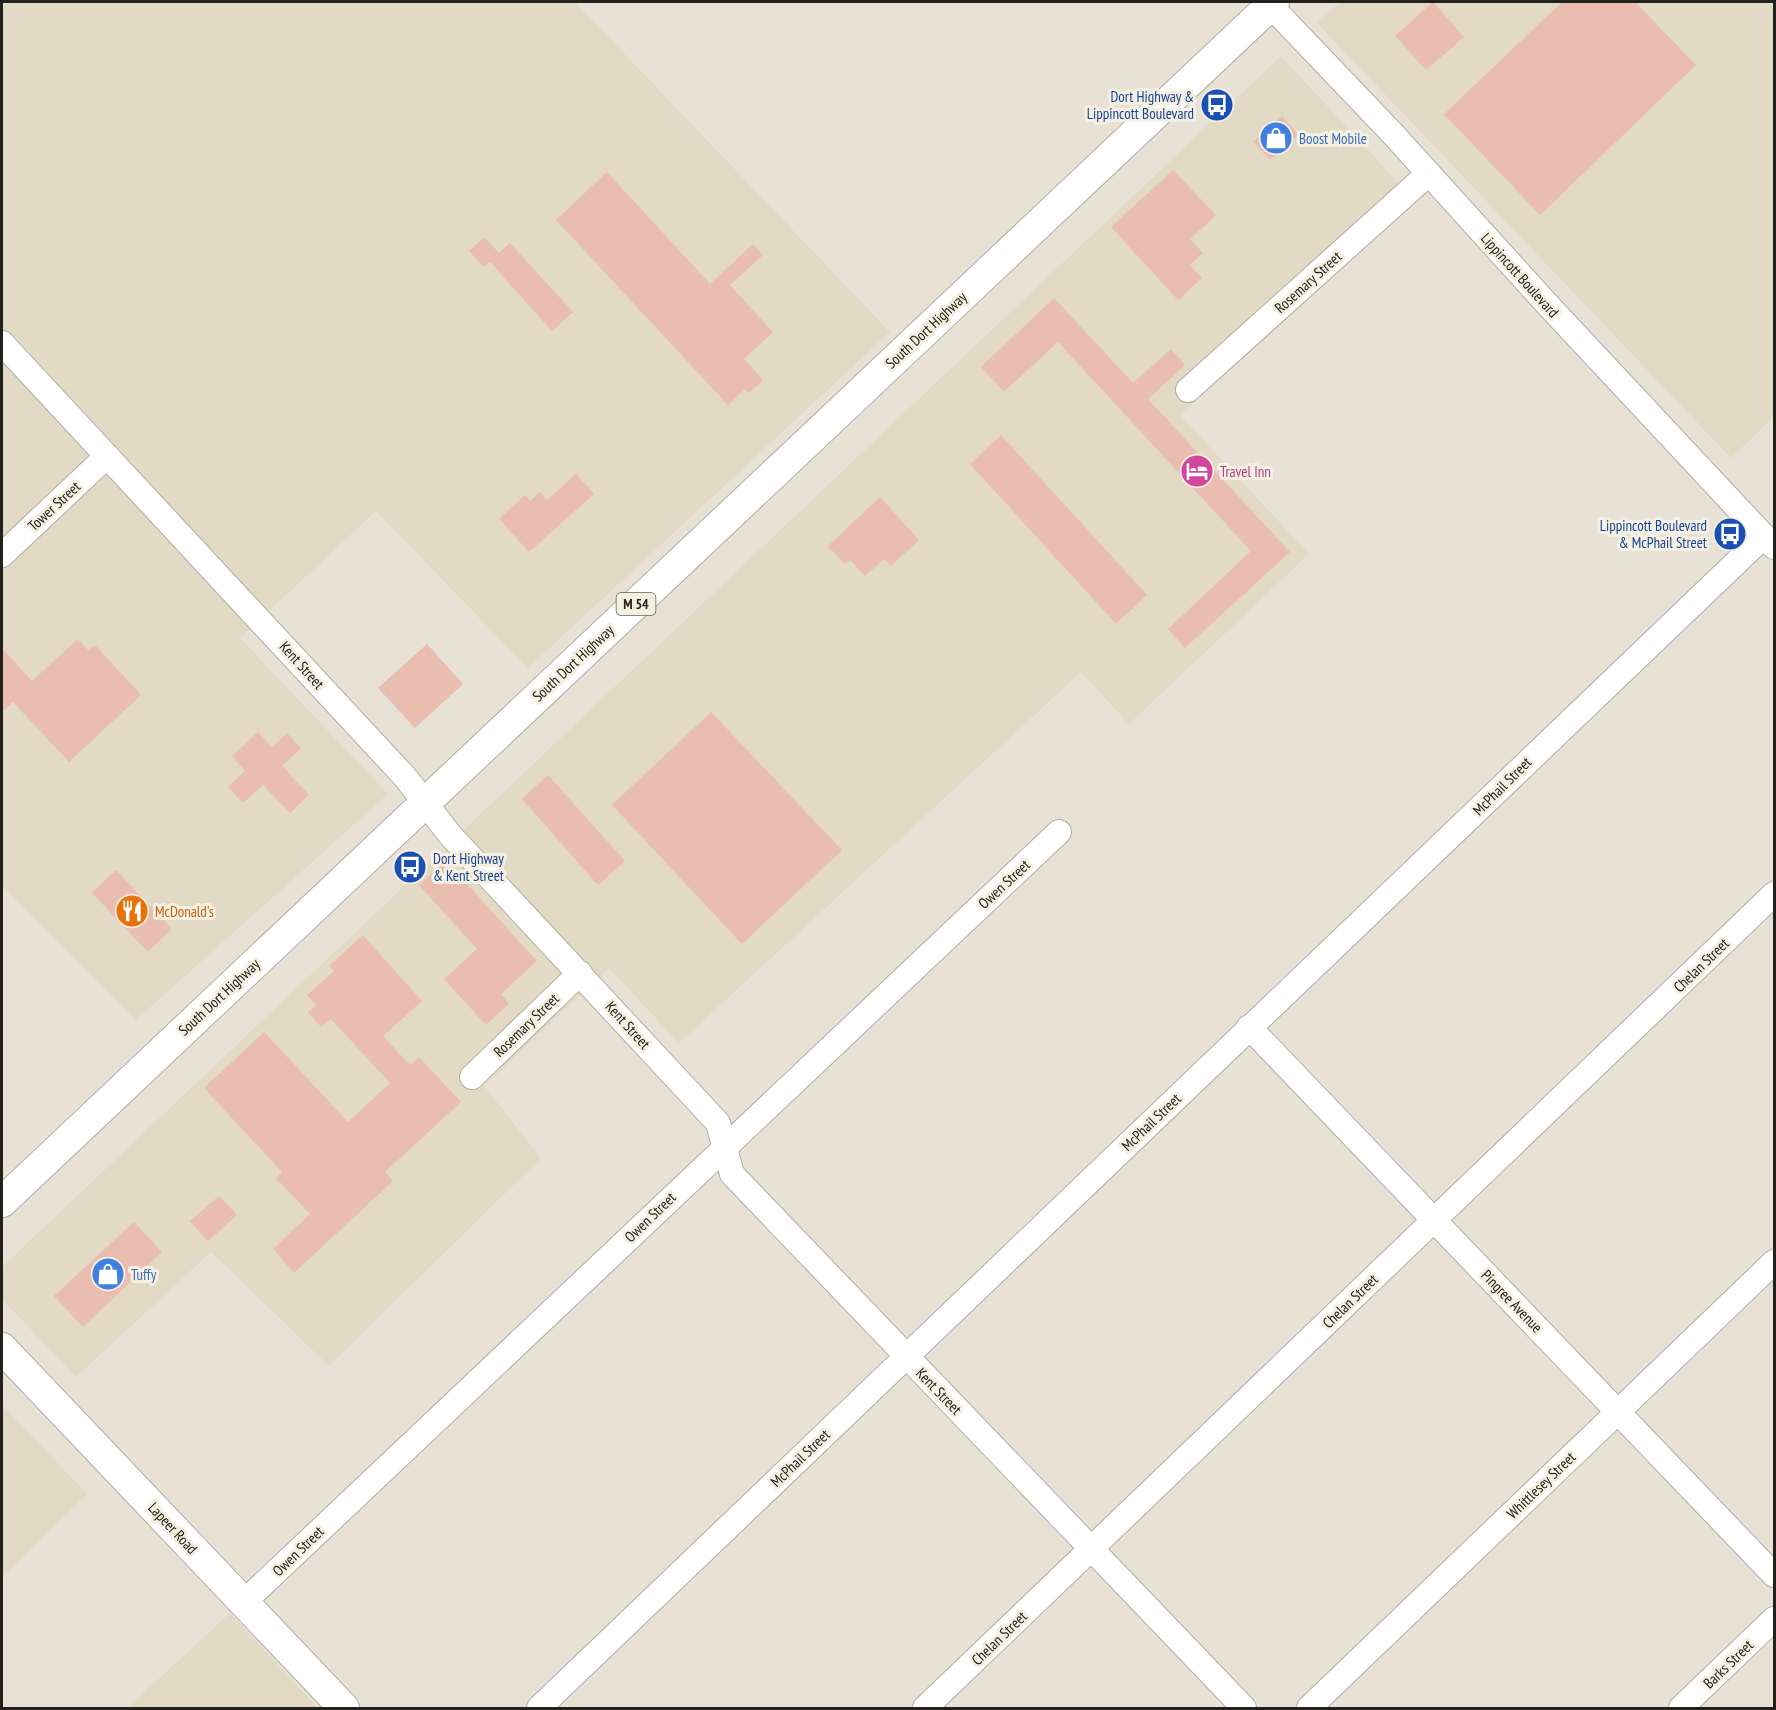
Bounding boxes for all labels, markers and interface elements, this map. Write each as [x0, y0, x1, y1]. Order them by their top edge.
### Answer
place label: Dort Highway & Lippincott Boulevard [1087, 87, 1194, 123]
bus stop icon: Dort Highway & Lippincott Boulevard [1199, 87, 1235, 123]
shop icon: Boost Mobile [1258, 120, 1294, 156]
place label: Boost Mobile [1299, 129, 1367, 148]
street label: Lippincott Boulevard [1477, 229, 1563, 321]
street label: Rosemary Street [1271, 247, 1345, 317]
street label: South Dort Highway [881, 287, 971, 373]
hotel icon: Travel Inn [1179, 453, 1215, 489]
place label: Travel Inn [1220, 462, 1271, 481]
street label: Tower Street [24, 477, 84, 535]
place label: Lippincott Boulevard & McPhail Street [1600, 516, 1707, 552]
bus stop icon: Lippincott Boulevard & McPhail Street [1712, 516, 1748, 552]
road number: M 54 [616, 593, 656, 615]
street label: South Dort Highway [528, 620, 618, 706]
street label: Kent Street [276, 637, 328, 693]
street label: McPhail Street [1469, 753, 1535, 819]
bus stop icon: Dort Highway & Kent Street [392, 849, 428, 885]
place label: Dort Highway & Kent Street [433, 849, 504, 885]
street label: Owen Street [974, 855, 1034, 913]
restaurant icon: McDonald's [114, 893, 150, 929]
place label: McDonald's [155, 902, 214, 921]
street label: Chelan Street [1669, 934, 1733, 996]
street label: South Dort Highway [174, 954, 264, 1040]
street label: Rosemary Street [489, 989, 563, 1061]
street label: Kent Street [602, 997, 654, 1053]
street label: McPhail Street [1117, 1089, 1185, 1155]
street label: Owen Street [620, 1188, 680, 1246]
shop icon: Tuffy [90, 1256, 126, 1292]
place label: Tuffy [131, 1265, 157, 1284]
street label: Pingree Avenue [1477, 1266, 1547, 1336]
street label: Chelan Street [1318, 1270, 1382, 1332]
street label: Kent Street [912, 1364, 966, 1418]
street label: McPhail Street [766, 1425, 834, 1491]
street label: Whittlesey Street [1503, 1447, 1579, 1523]
street label: Lapeer Road [144, 1498, 202, 1558]
street label: Owen Street [268, 1522, 328, 1580]
street label: Chelan Street [967, 1607, 1031, 1669]
street label: Barks Street [1699, 1636, 1757, 1692]

